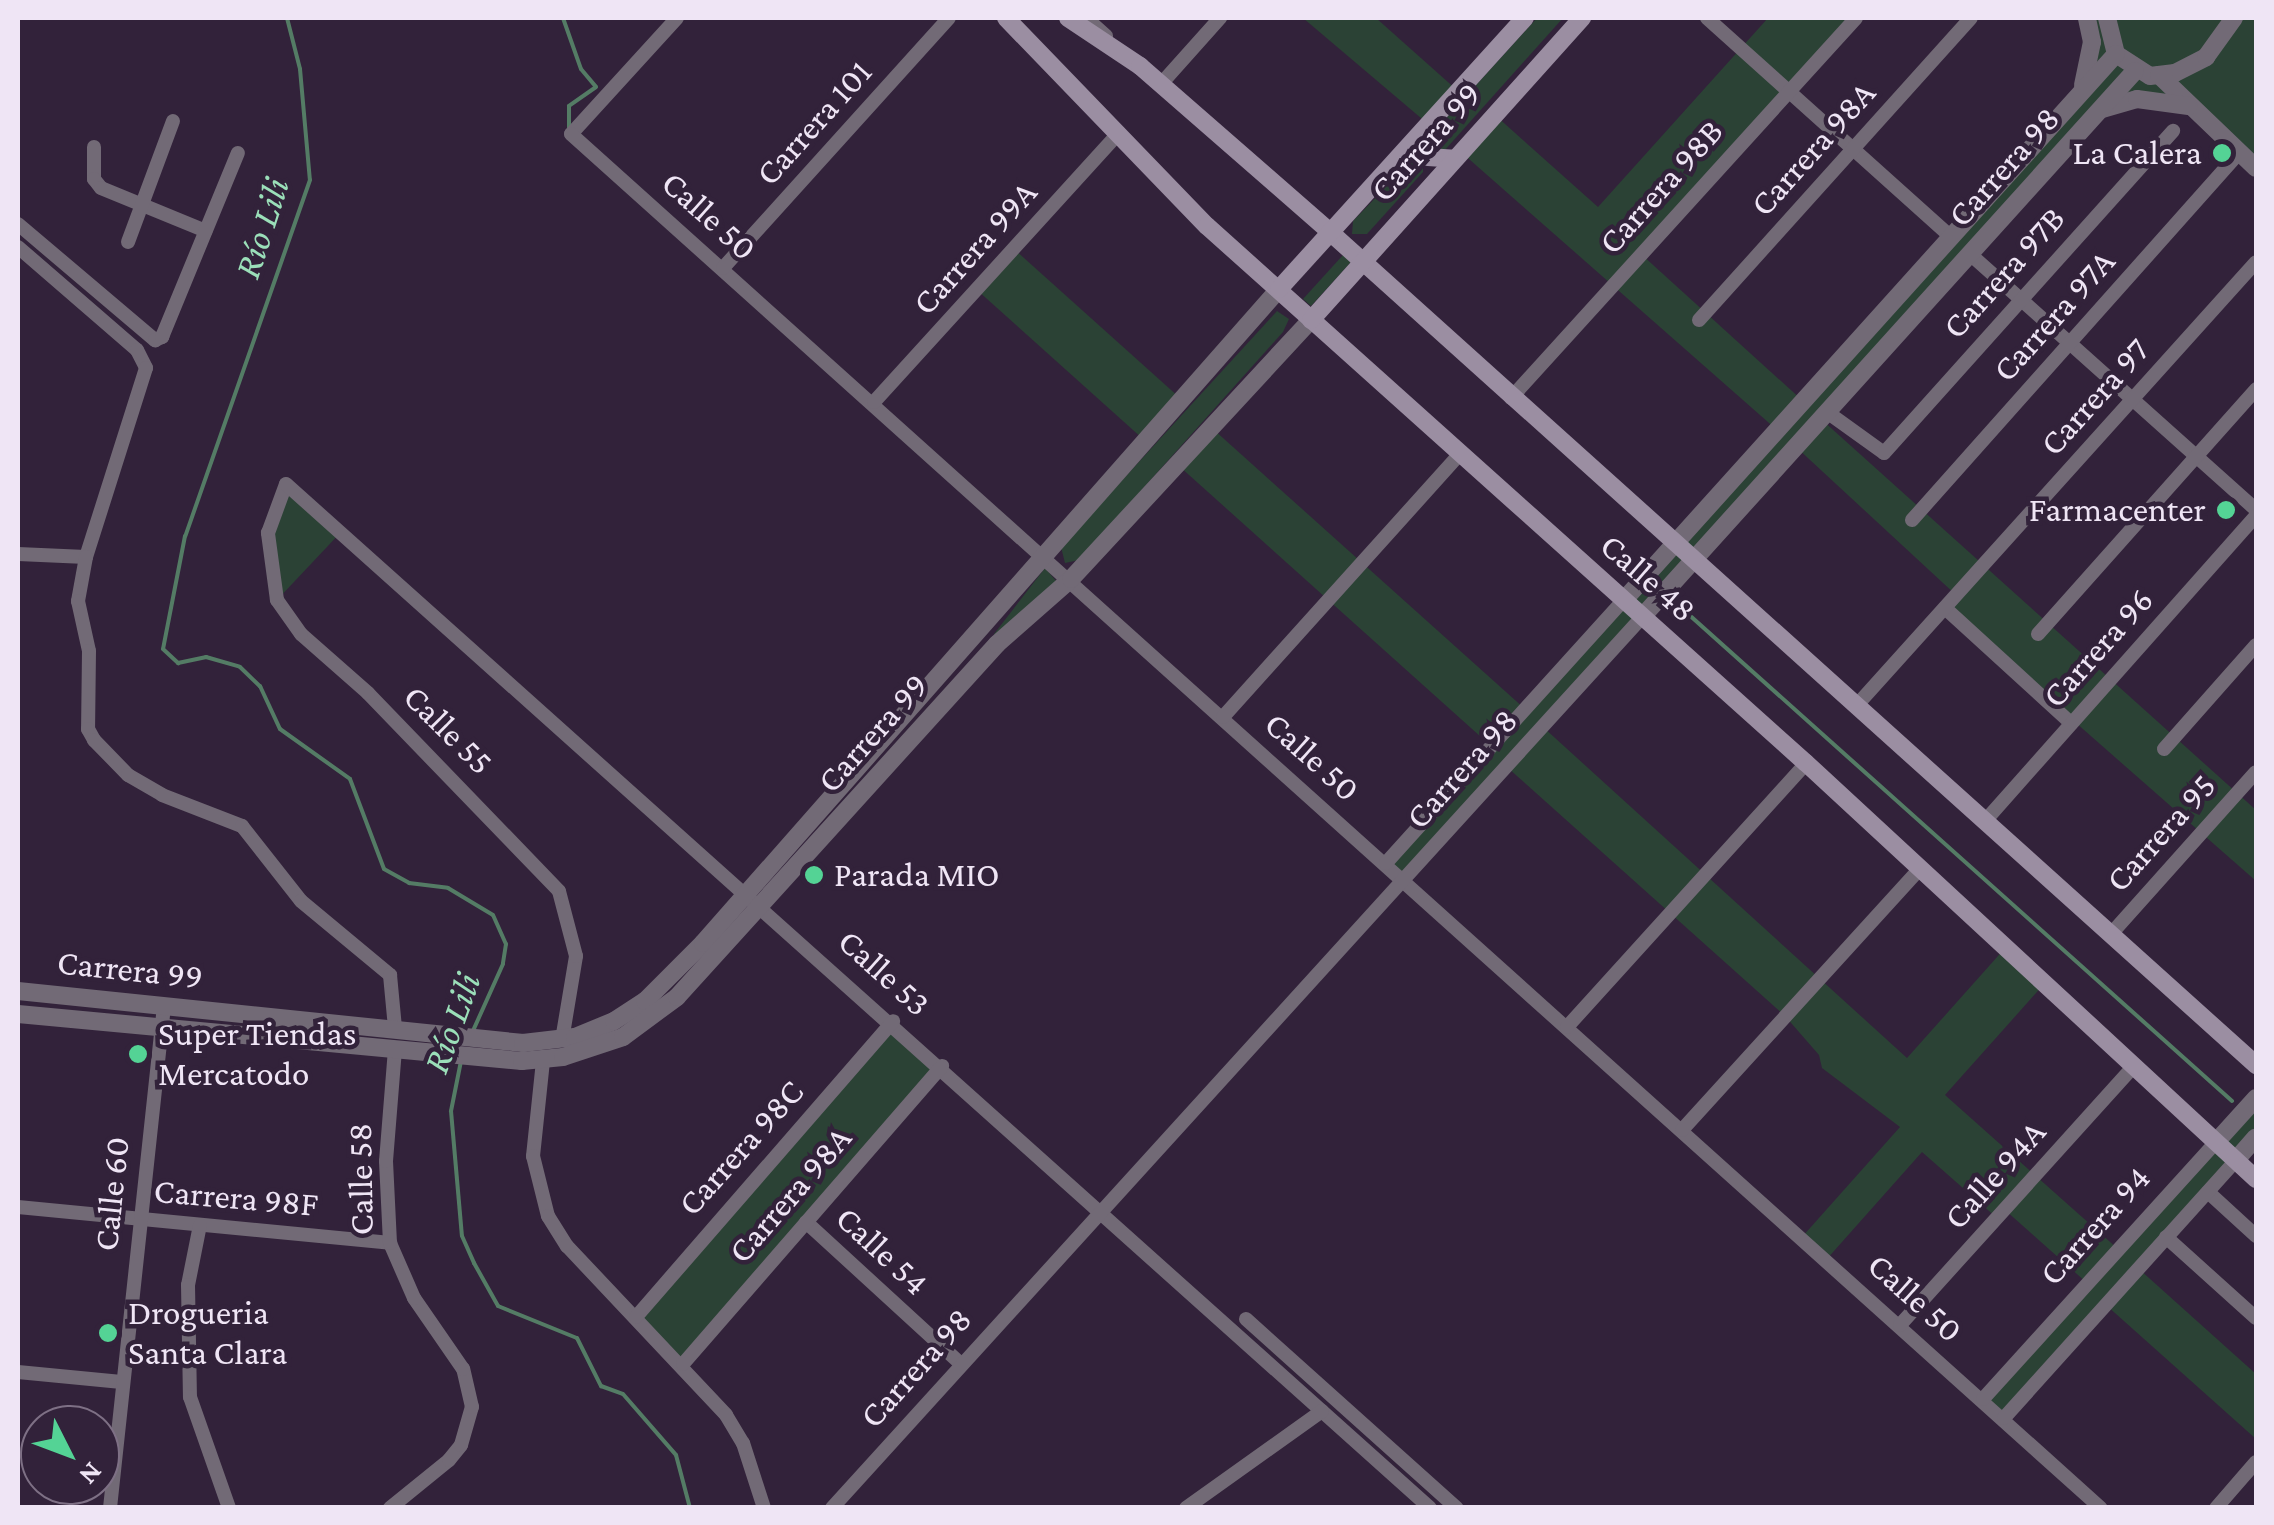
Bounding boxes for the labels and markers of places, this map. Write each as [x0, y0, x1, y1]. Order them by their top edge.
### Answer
place label: La Calera [2073, 132, 2202, 174]
marker: La Calera [2211, 142, 2233, 164]
place label: Farmacenter [2029, 489, 2206, 531]
marker: Farmacenter [2215, 499, 2237, 521]
place label: Parada MIO [834, 854, 999, 896]
marker: Parada MIO [803, 864, 825, 886]
place label: Super Tiendas Mercatodo [158, 1013, 356, 1095]
marker: Super Tiendas Mercatodo [127, 1043, 149, 1065]
place label: Drogueria Santa Clara [128, 1292, 288, 1374]
marker: Drogueria Santa Clara [97, 1322, 119, 1344]

